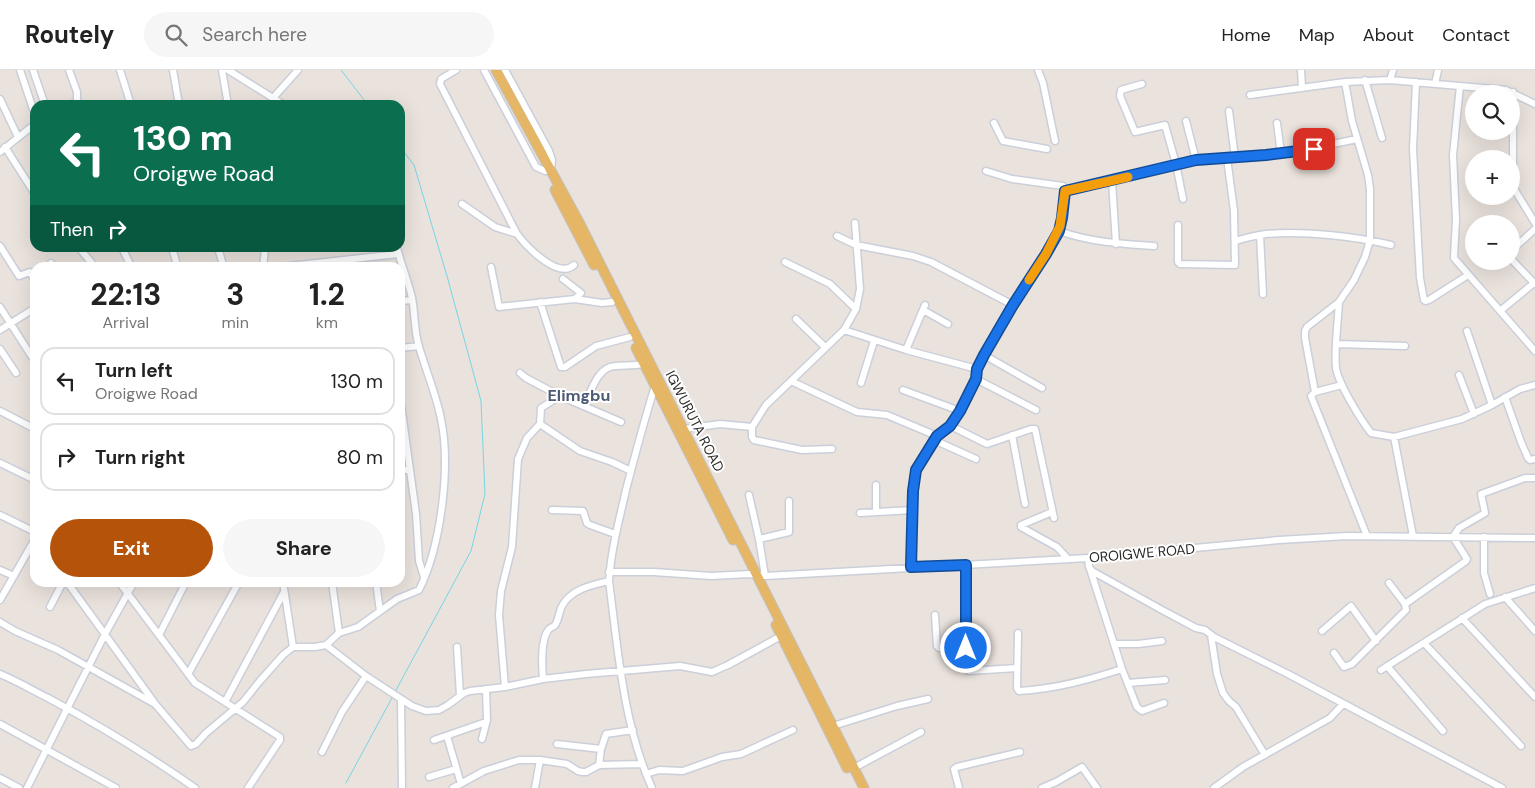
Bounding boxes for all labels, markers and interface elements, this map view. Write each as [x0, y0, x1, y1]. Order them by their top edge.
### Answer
search box [144, 12, 494, 57]
text: Routely [25, 19, 114, 50]
icon: search [162, 21, 190, 49]
text: Search here [202, 22, 307, 47]
text: Home [1221, 23, 1271, 47]
text: Map [1299, 23, 1335, 47]
text: About [1363, 23, 1414, 47]
text: Contact [1442, 23, 1510, 47]
map controls [1465, 85, 1520, 270]
button: search [1465, 85, 1520, 140]
text: 130 m [133, 115, 233, 161]
icon: left [50, 120, 115, 185]
pin [1293, 128, 1335, 170]
icon: arrive [1300, 135, 1328, 163]
button: + [1465, 150, 1520, 205]
text: Oroigwe Road [133, 159, 274, 188]
icon: right [103, 215, 131, 243]
button: − [1465, 215, 1520, 270]
text: Then [50, 217, 93, 242]
text: 22:13 [90, 275, 161, 314]
text: 3 [226, 275, 244, 314]
text: 1.2 [309, 275, 345, 314]
text: Arrival [102, 312, 149, 333]
text: min [222, 312, 249, 333]
text: km [316, 312, 338, 333]
text: Turn left [95, 358, 173, 383]
icon: left [52, 367, 80, 395]
street label: IGWURUTA ROAD [662, 367, 728, 475]
text: 130 m [331, 369, 383, 394]
text: Oroigwe Road [95, 383, 198, 404]
district label: Elimgbu [548, 385, 610, 406]
icon: right [52, 443, 80, 471]
text: Turn right [95, 445, 185, 470]
text: 80 m [336, 445, 383, 470]
button: Exit [50, 519, 213, 577]
button: Share [223, 519, 385, 577]
street label: OROIGWE ROAD [1088, 539, 1196, 567]
position arrow [939, 621, 991, 673]

